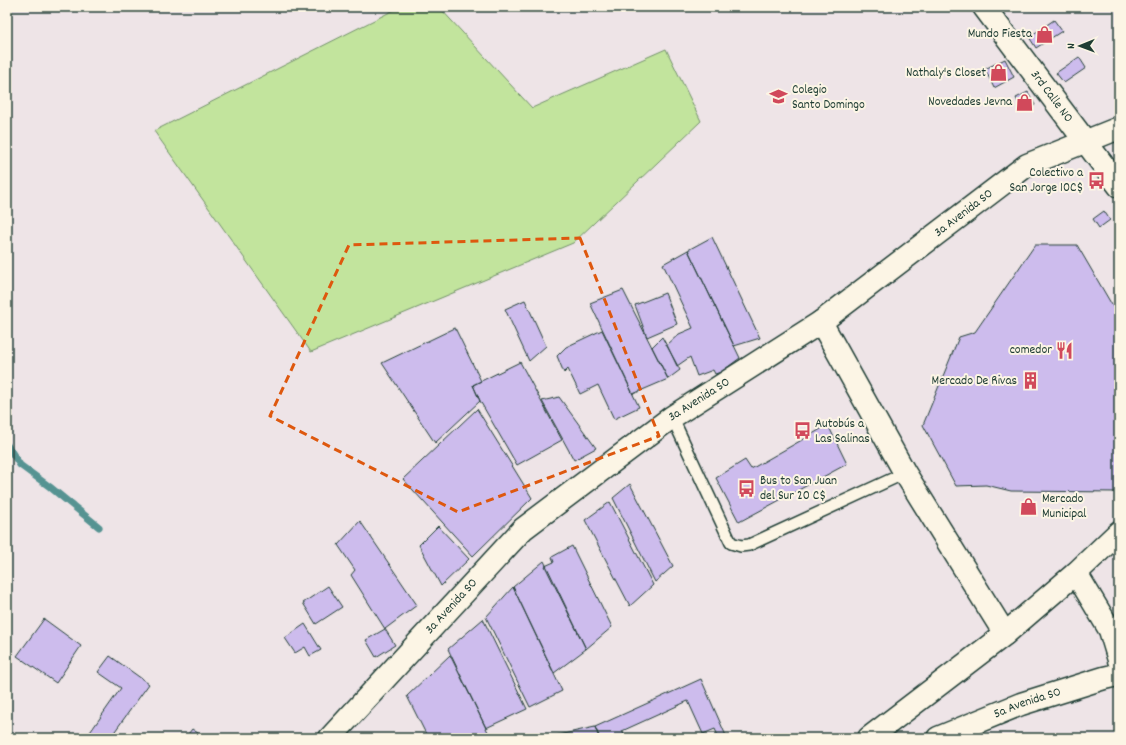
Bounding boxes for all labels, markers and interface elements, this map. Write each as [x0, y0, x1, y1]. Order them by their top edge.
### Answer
shop icon: Mundo Fiesta [1035, 24, 1055, 44]
place label: Mundo Fiesta [968, 25, 1033, 44]
north arrow [1060, 26, 1100, 66]
text: N [1064, 43, 1080, 49]
shop icon: Nathaly's Closet [989, 63, 1009, 83]
place label: Nathaly's Closet [906, 64, 986, 83]
street label: 3rd Calle NO [1025, 66, 1077, 127]
place label: Colegio Santo Domingo [792, 81, 865, 115]
school or university icon: Colegio Santo Domingo [769, 87, 789, 107]
shop icon: Novedades Jevna [1015, 92, 1035, 112]
place label: Novedades Jevna [928, 93, 1013, 112]
place label: Colectivo a San Jorge 10C$ [1010, 164, 1084, 198]
bus stop icon: Colectivo a San Jorge 10C$ [1086, 170, 1106, 190]
street label: 3a Avenida SO [930, 184, 997, 242]
restaurant icon: comedor [1055, 340, 1075, 360]
place label: comedor [1010, 341, 1052, 360]
building icon: Mercado De Rivas [1020, 371, 1040, 391]
place label: Mercado De Rivas [932, 372, 1017, 391]
street label: 3a Avenida SO [664, 373, 734, 427]
place label: Autobús a Las Salinas [815, 415, 870, 449]
bus stop icon: Autobús a Las Salinas [792, 421, 812, 441]
place label: Bus to San Juan del Sur 20 C$ [760, 472, 837, 506]
bus stop icon: Bus to San Juan del Sur 20 C$ [737, 478, 757, 498]
place label: Mercado Municipal [1042, 490, 1086, 524]
shop icon: Mercado Municipal [1019, 496, 1039, 516]
street label: 3a Avenida SO [421, 574, 482, 639]
street label: 5a Avenida SO [991, 683, 1063, 724]

